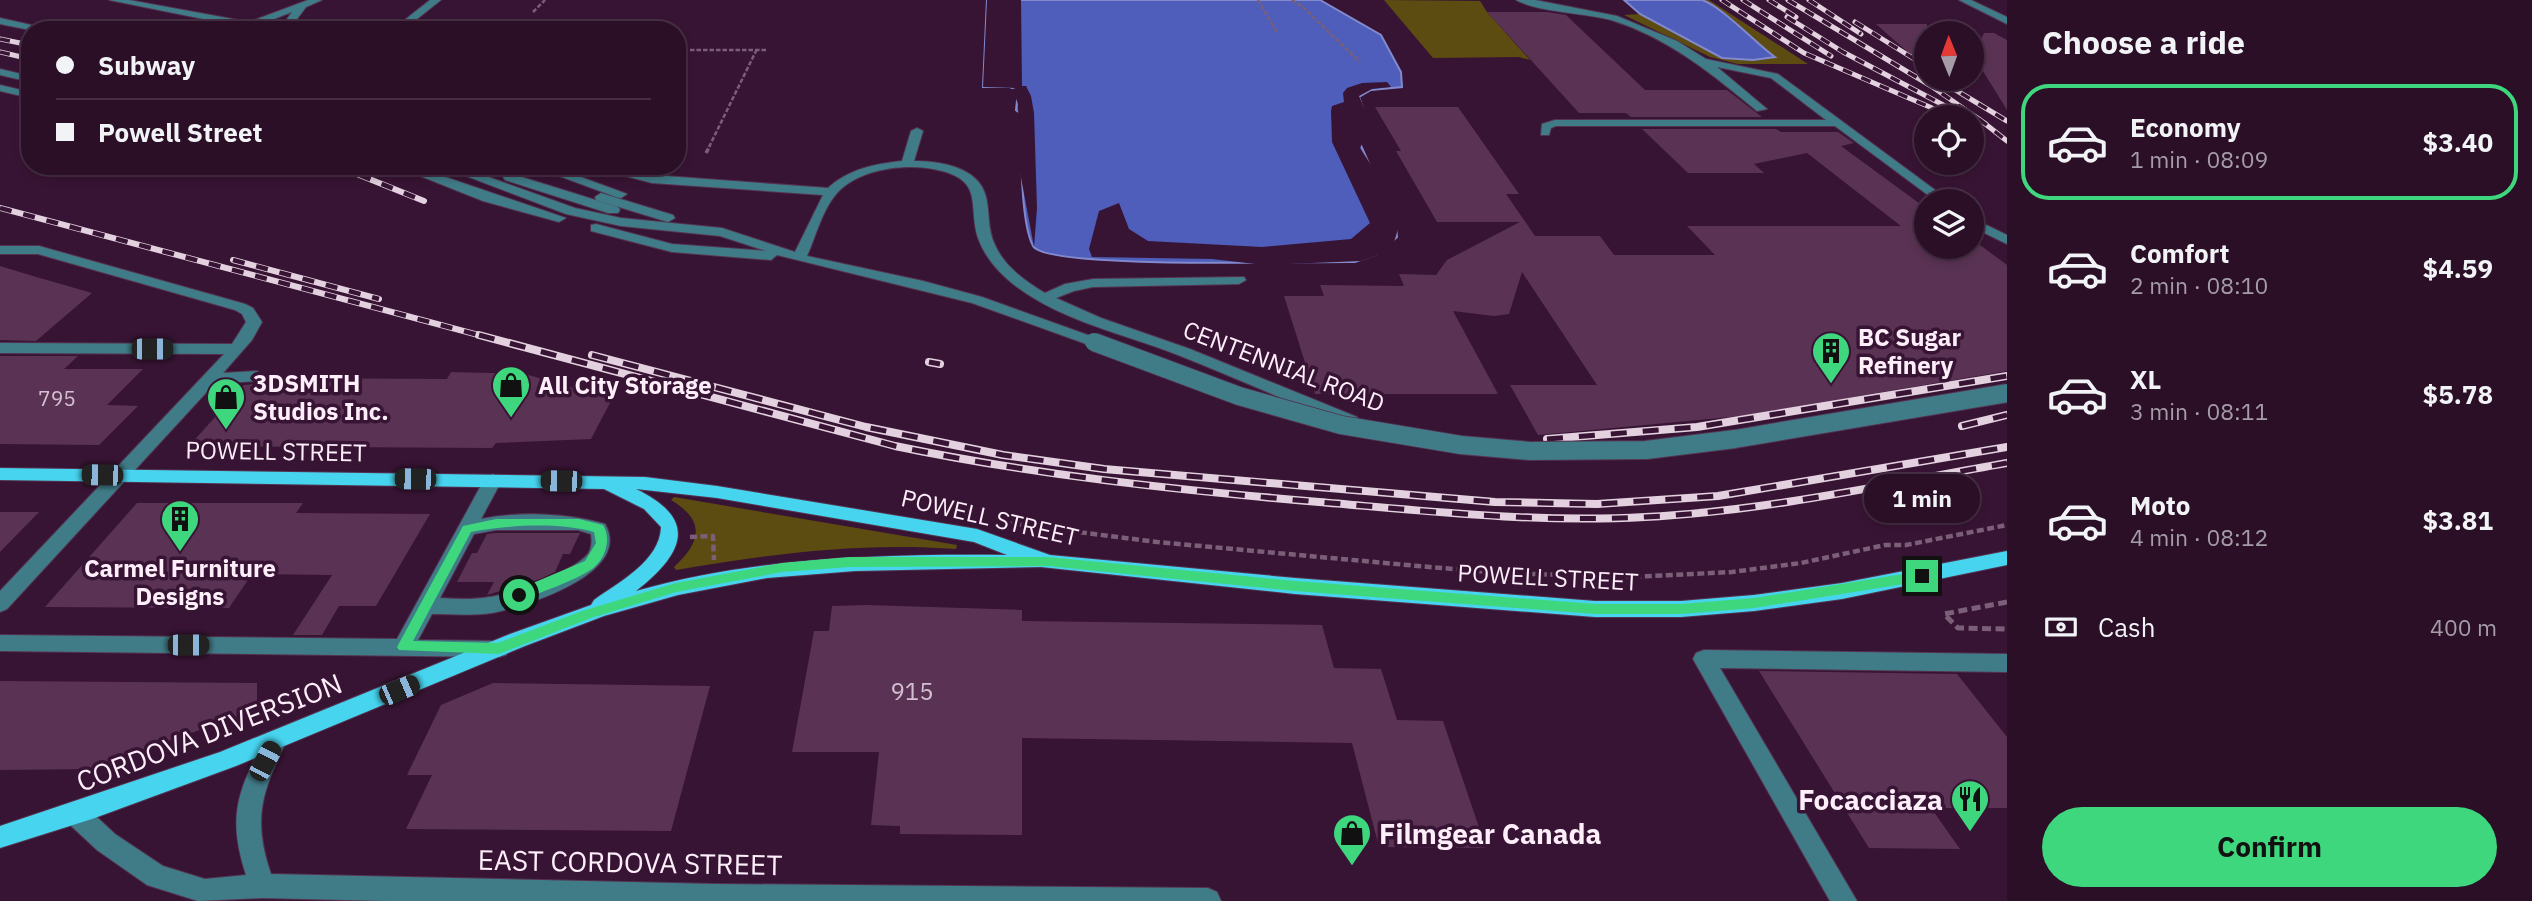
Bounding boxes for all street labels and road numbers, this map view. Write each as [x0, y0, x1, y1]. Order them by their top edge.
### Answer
street label: CENTENNIAL ROAD [1179, 313, 1389, 419]
street label: POWELL STREET [185, 433, 367, 469]
street label: POWELL STREET [898, 481, 1082, 553]
street label: POWELL STREET [1457, 556, 1640, 598]
street label: CORDOVA DIVERSION [71, 664, 347, 800]
street label: EAST CORDOVA STREET [477, 841, 783, 883]

